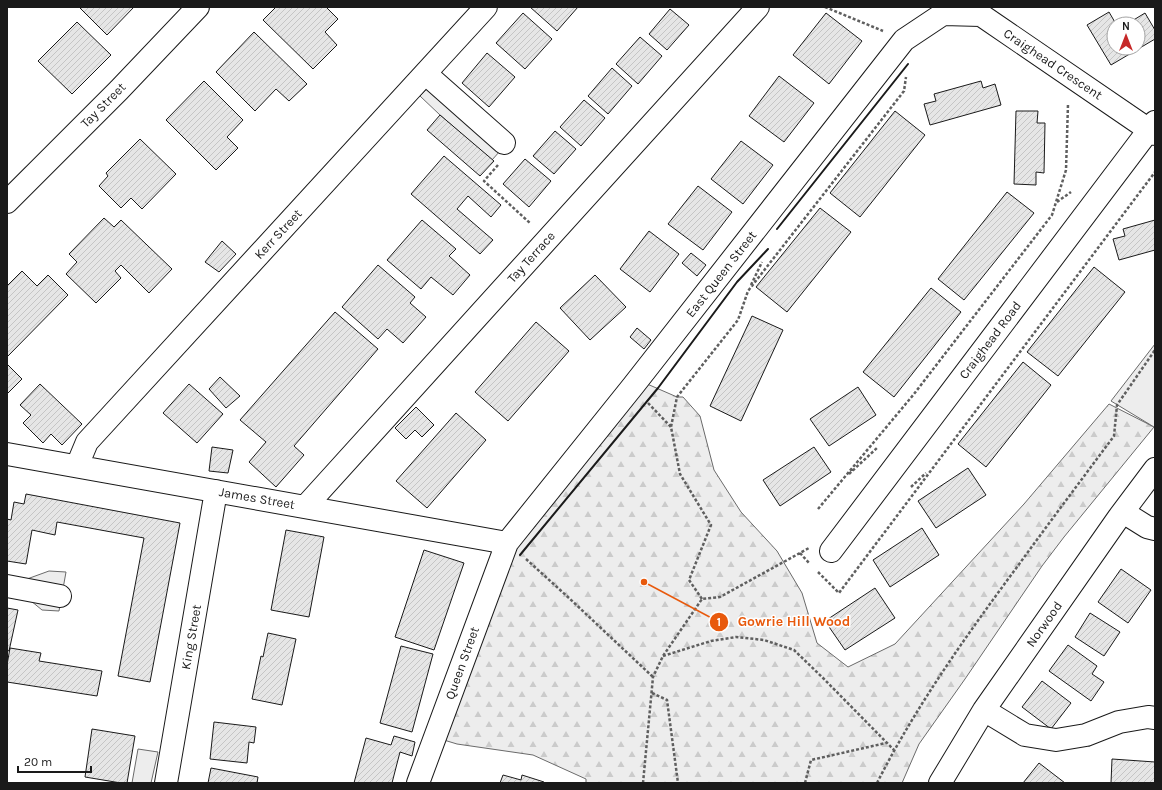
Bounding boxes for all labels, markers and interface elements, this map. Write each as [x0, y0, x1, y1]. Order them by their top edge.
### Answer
north arrow [1106, 16, 1146, 56]
text: N [1122, 20, 1130, 33]
street label: Craighead Crescent [1001, 25, 1105, 103]
street label: Tay Street [77, 79, 129, 131]
street label: Kerr Street [251, 206, 305, 262]
street label: Tay Terrace [504, 228, 558, 286]
street label: East Queen Street [683, 228, 759, 320]
street label: Craighead Road [956, 298, 1024, 382]
street label: James Street [218, 484, 296, 512]
street label: Norwood [1023, 598, 1065, 650]
street label: King Street [178, 603, 204, 671]
callout: Gowrie Hill Wood [709, 609, 858, 635]
text: Gowrie Hill Wood [738, 613, 850, 630]
text: 1 [717, 615, 721, 629]
street label: Queen Street [442, 624, 482, 701]
scale bar [18, 748, 91, 774]
text: 20 m [24, 755, 52, 769]

